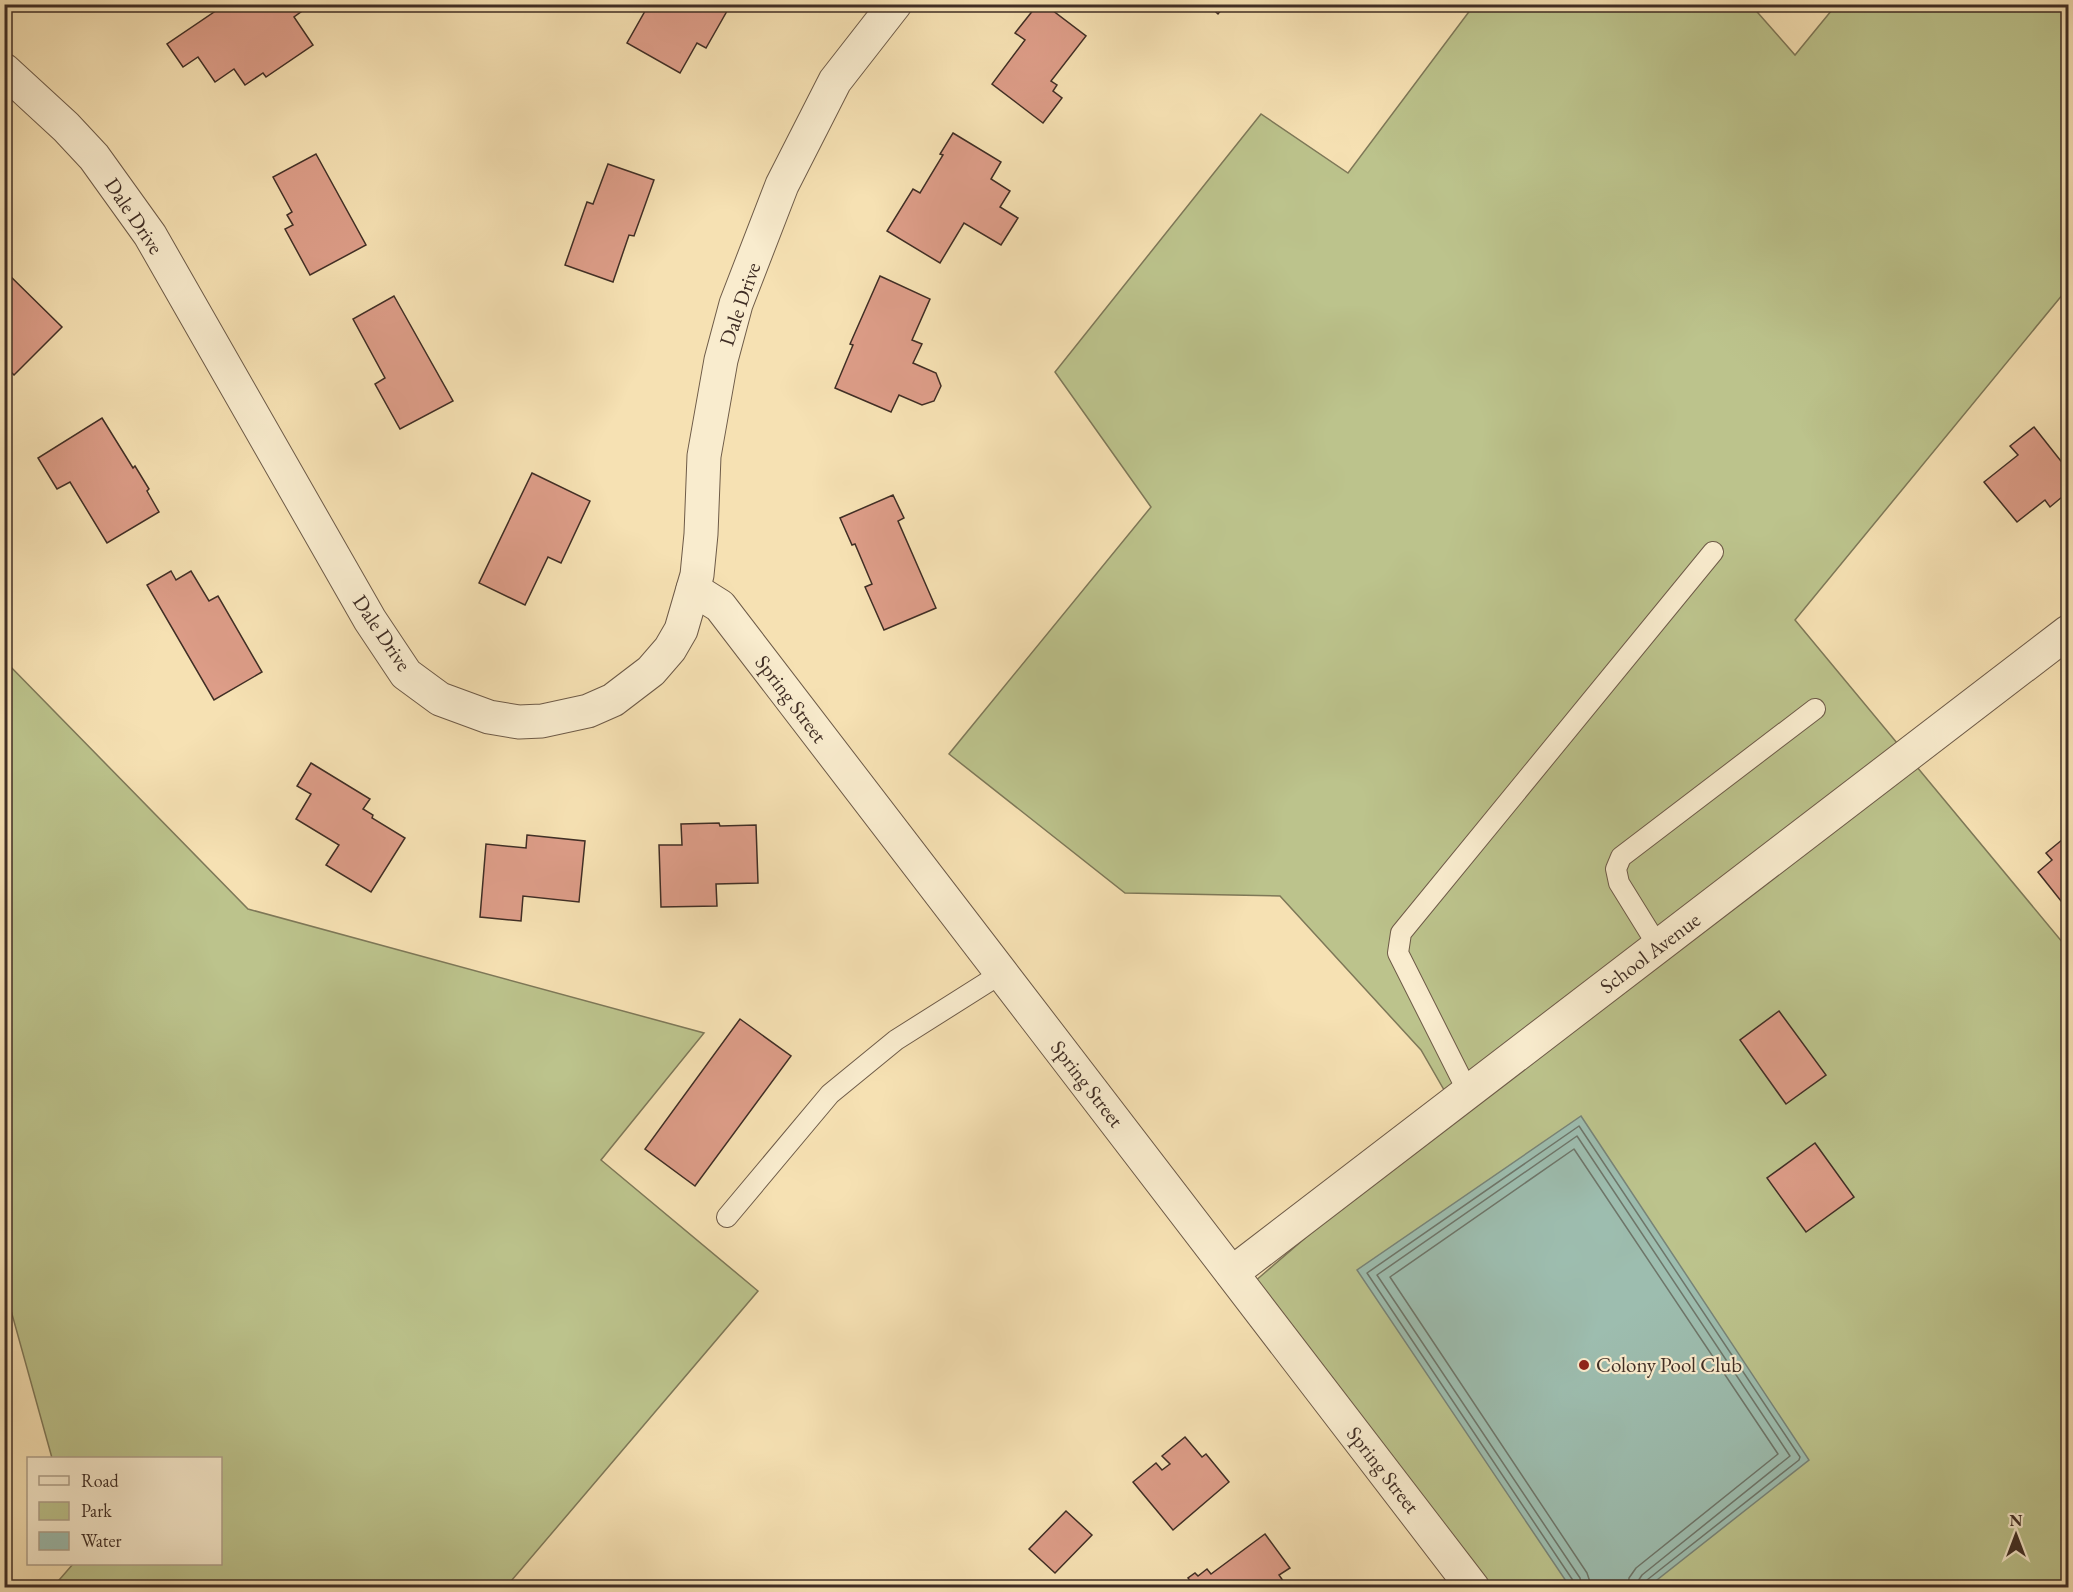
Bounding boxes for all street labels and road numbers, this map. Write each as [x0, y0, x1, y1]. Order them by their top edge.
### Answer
street label: Dale Drive [99, 172, 170, 259]
street label: Dale Drive [713, 259, 766, 349]
street label: Dale Drive [347, 589, 418, 676]
street label: Spring Street [750, 649, 834, 748]
street label: School Avenue [1594, 906, 1705, 999]
street label: Spring Street [1045, 1035, 1130, 1133]
street label: Spring Street [1341, 1421, 1426, 1519]

